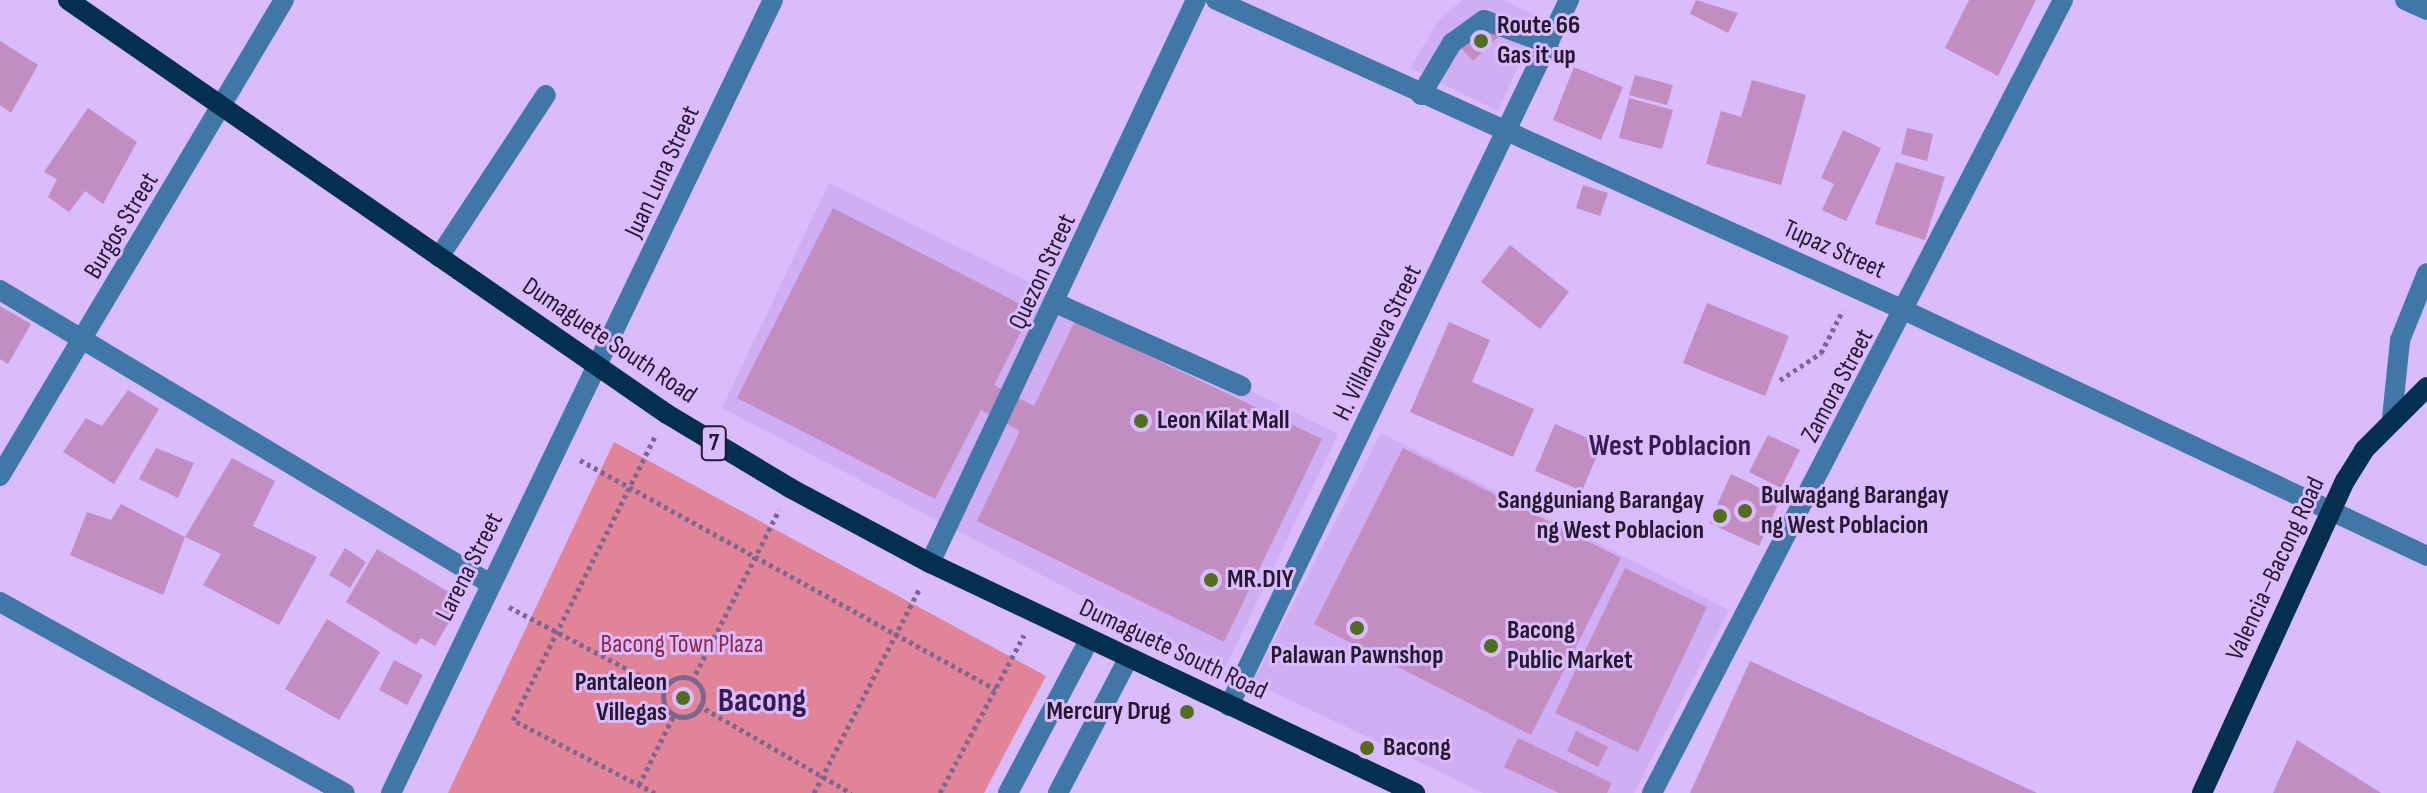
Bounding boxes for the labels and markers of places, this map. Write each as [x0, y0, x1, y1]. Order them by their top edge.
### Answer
place label: Route 66 Gas it up [1497, 10, 1580, 72]
marker: Route 66 Gas it up [1472, 32, 1490, 50]
place label: Leon Kilat Mall [1157, 405, 1289, 437]
marker: Leon Kilat Mall [1132, 412, 1150, 430]
place label: Bulwagang Barangay ng West Poblacion [1761, 480, 1949, 542]
place label: Sangguniang Barangay ng West Poblacion [1498, 485, 1704, 546]
marker: Bulwagang Barangay ng West Poblacion [1736, 502, 1754, 520]
marker: Sangguniang Barangay ng West Poblacion [1711, 507, 1729, 525]
place label: MR.DIY [1227, 564, 1294, 596]
marker: MR.DIY [1202, 571, 1220, 589]
place label: Bacong Public Market [1507, 615, 1633, 676]
marker: Palawan Pawnshop [1348, 619, 1366, 637]
marker: Bacong Public Market [1482, 637, 1500, 655]
place label: Palawan Pawnshop [1271, 640, 1443, 672]
place label: Pantaleon Villegas [575, 667, 667, 728]
marker: Pantaleon Villegas [674, 689, 692, 707]
place label: Mercury Drug [1046, 696, 1171, 728]
marker: Mercury Drug [1178, 703, 1196, 721]
place label: Bacong [1383, 732, 1451, 764]
marker: Bacong [1358, 739, 1376, 757]

